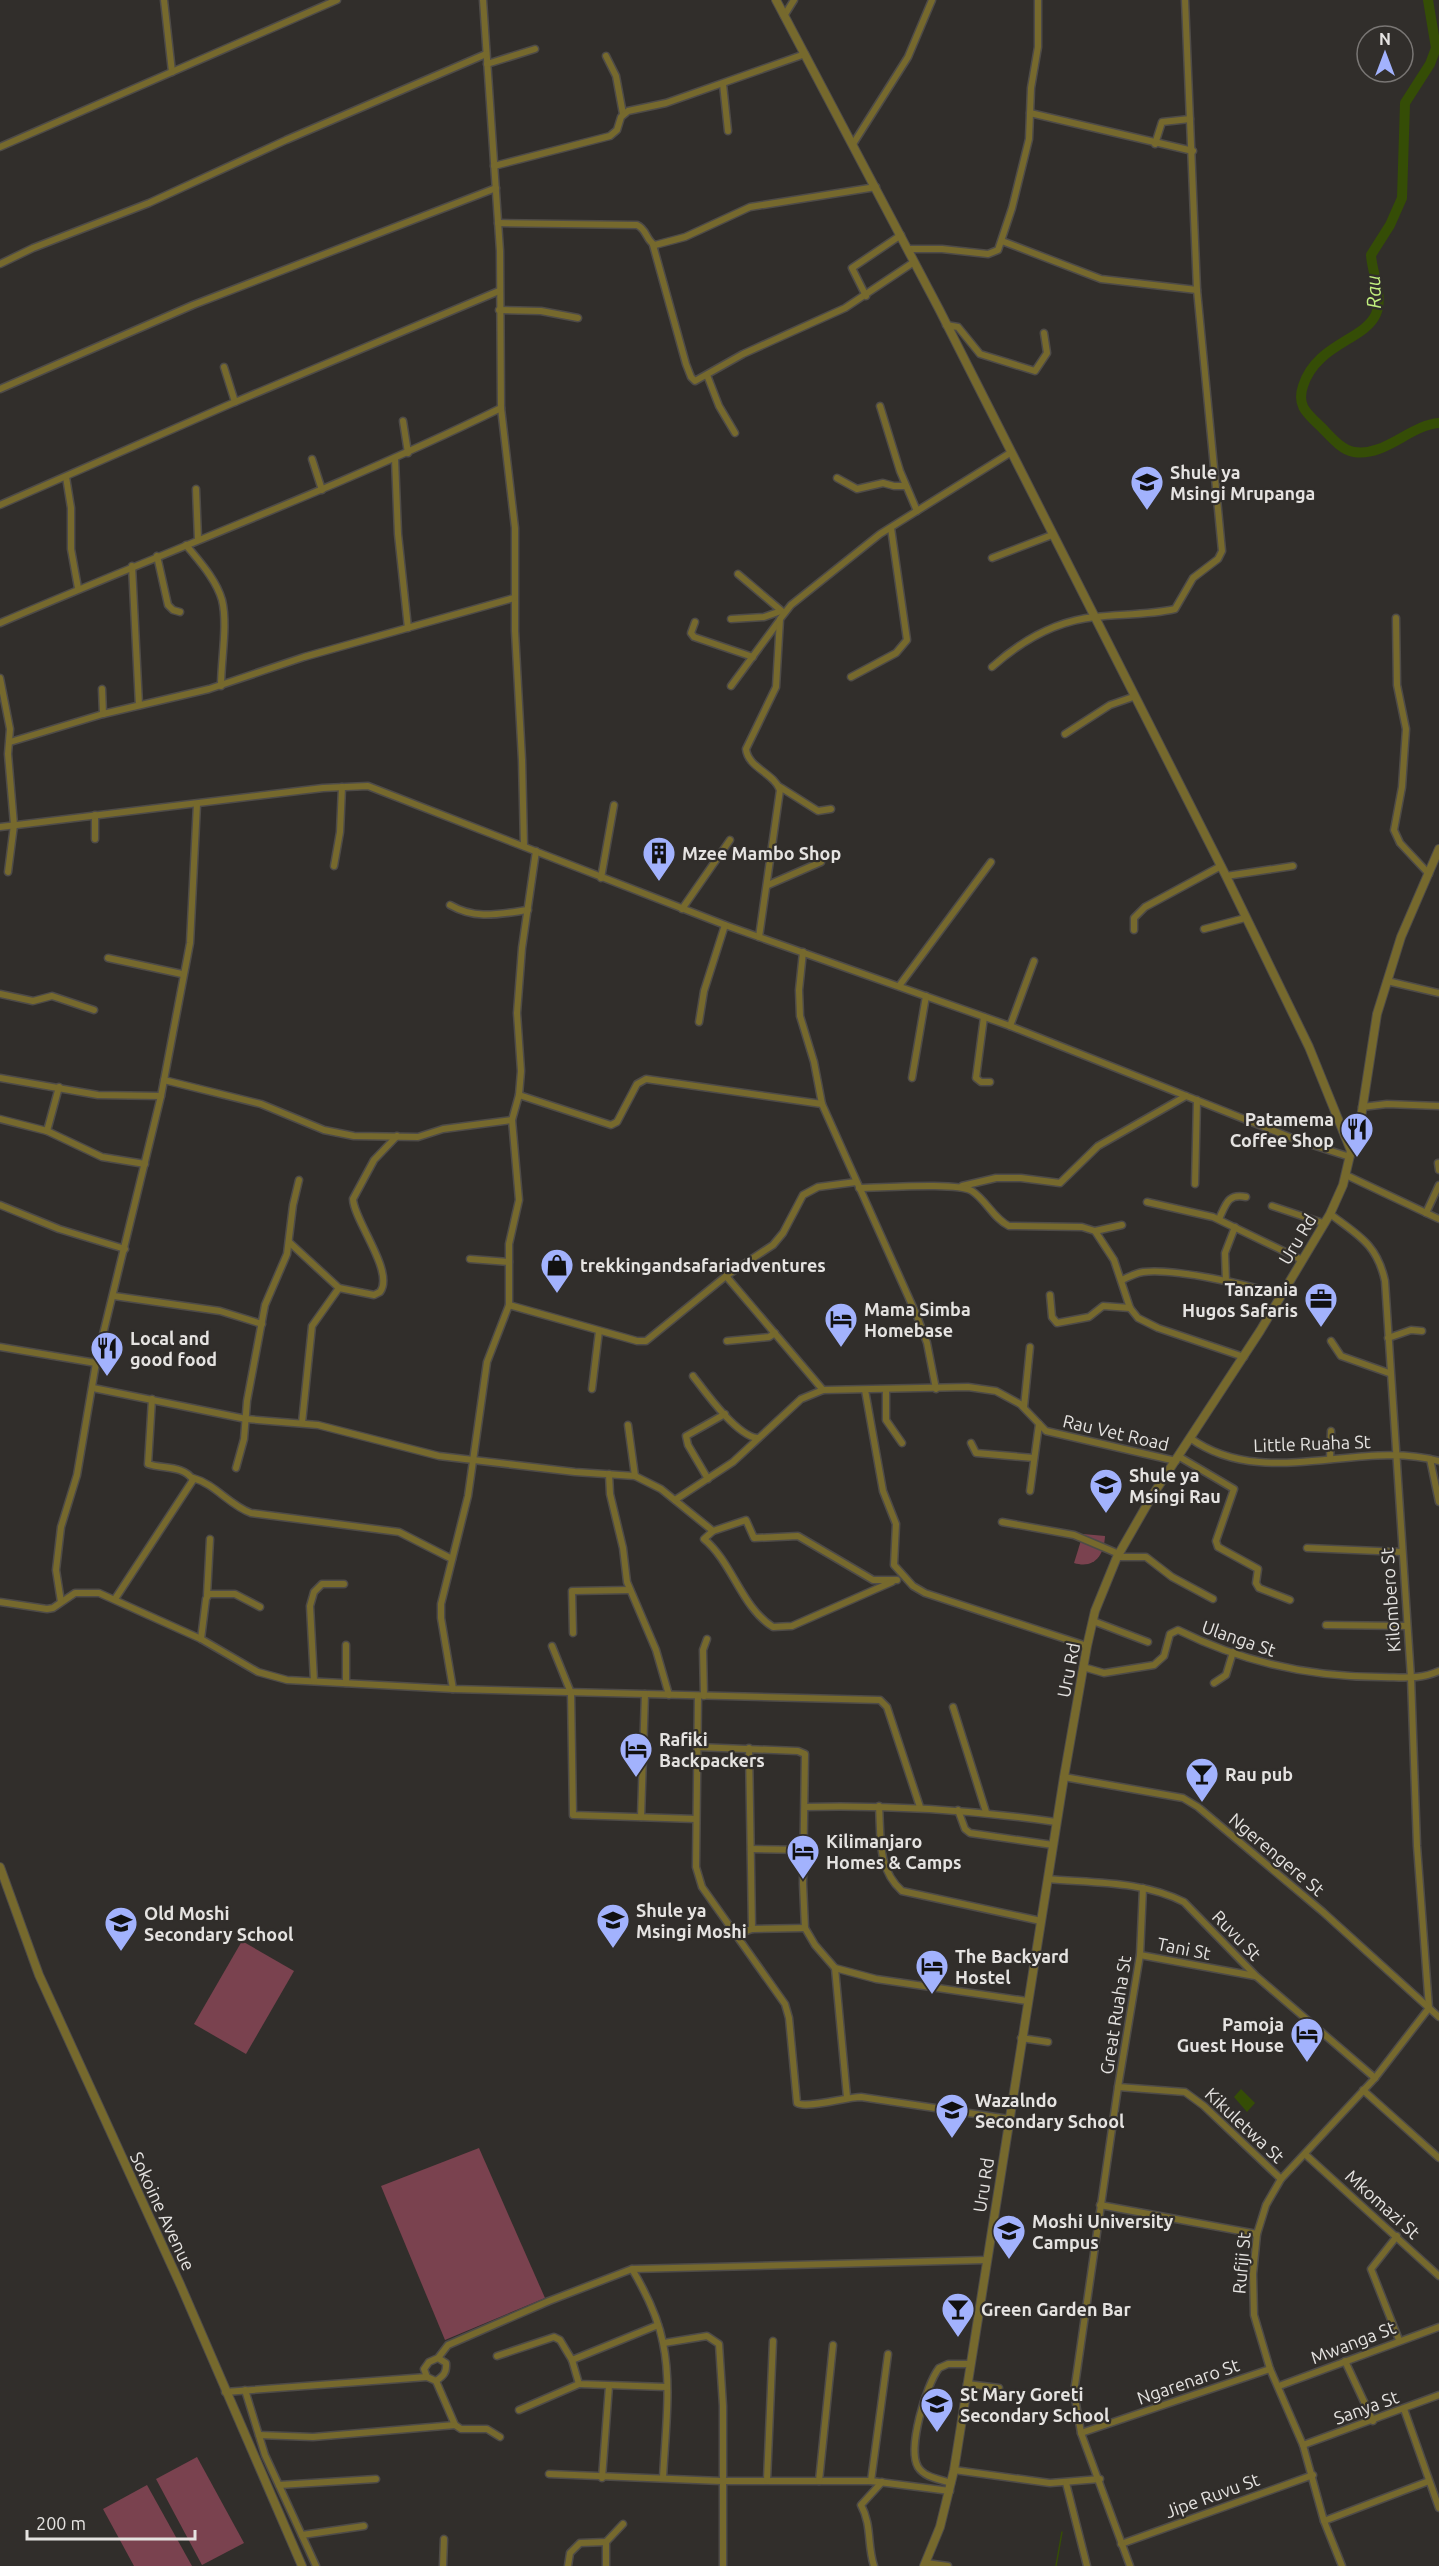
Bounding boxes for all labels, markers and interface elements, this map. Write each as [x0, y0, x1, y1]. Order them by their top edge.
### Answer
north arrow [1355, 24, 1415, 84]
text: N [1379, 30, 1391, 48]
water label: Rau [1361, 275, 1385, 309]
place label: Shule ya Msingi Mrupanga [1170, 462, 1315, 503]
school or university icon: Shule ya Msingi Mrupanga [1129, 464, 1165, 511]
building icon: Mzee Mambo Shop [641, 835, 677, 882]
place label: Mzee Mambo Shop [682, 843, 841, 863]
place label: Patamema Coffee Shop [1230, 1109, 1334, 1150]
restaurant icon: Patamema Coffee Shop [1339, 1111, 1375, 1158]
street label: Uru Rd [1274, 1210, 1320, 1268]
shop icon: trekkingandsafariadventures [539, 1247, 575, 1294]
place label: trekkingandsafariadventures [580, 1255, 826, 1275]
place label: Tanzania Hugos Safaris [1182, 1279, 1298, 1320]
office icon: Tanzania Hugos Safaris [1303, 1281, 1339, 1328]
place label: Mama Simba Homebase [864, 1299, 971, 1340]
hotel icon: Mama Simba Homebase [823, 1301, 859, 1348]
place label: Local and good food [130, 1328, 217, 1369]
restaurant icon: Local and good food [89, 1330, 125, 1377]
street label: Rau Vet Road [1061, 1410, 1171, 1454]
street label: Little Ruaha St [1253, 1431, 1371, 1455]
place label: Shule ya Msingi Rau [1129, 1465, 1221, 1506]
school or university icon: Shule ya Msingi Rau [1088, 1467, 1124, 1514]
street label: Kilombero St [1376, 1547, 1404, 1653]
street label: Ulanga St [1199, 1616, 1279, 1660]
street label: Uru Rd [1053, 1641, 1083, 1699]
place label: Rafiki Backpackers [659, 1729, 765, 1770]
hotel icon: Rafiki Backpackers [618, 1731, 654, 1778]
bar icon: Rau pub [1184, 1756, 1220, 1803]
place label: Rau pub [1225, 1764, 1293, 1784]
street label: Ngerengere St [1225, 1808, 1329, 1900]
place label: Kilimanjaro Homes & Camps [826, 1831, 961, 1872]
hotel icon: Kilimanjaro Homes & Camps [785, 1833, 821, 1880]
place label: Shule ya Msingi Moshi [636, 1900, 747, 1941]
school or university icon: Shule ya Msingi Moshi [595, 1902, 631, 1949]
place label: Old Moshi Secondary School [144, 1903, 294, 1944]
school or university icon: Old Moshi Secondary School [103, 1905, 139, 1952]
street label: Ruvu St [1209, 1906, 1265, 1964]
street label: Tani St [1156, 1933, 1212, 1963]
place label: The Backyard Hostel [955, 1946, 1069, 1987]
hotel icon: The Backyard Hostel [914, 1948, 950, 1995]
street label: Great Ruaha St [1096, 1954, 1134, 2076]
place label: Pamoja Guest House [1177, 2014, 1284, 2055]
hotel icon: Pamoja Guest House [1289, 2016, 1325, 2063]
street label: Kikuletwa St [1201, 2083, 1289, 2167]
place label: Wazalndo Secondary School [975, 2090, 1125, 2131]
school or university icon: Wazalndo Secondary School [934, 2092, 970, 2139]
street label: Sokoine Avenue [127, 2149, 199, 2273]
street label: Uru Rd [969, 2156, 997, 2214]
street label: Mkomazi St [1342, 2165, 1424, 2243]
place label: Moshi University Campus [1032, 2211, 1174, 2252]
school or university icon: Moshi University Campus [991, 2213, 1027, 2260]
street label: Rufiji St [1228, 2231, 1254, 2295]
bar icon: Green Garden Bar [940, 2291, 976, 2338]
place label: Green Garden Bar [981, 2299, 1131, 2319]
street label: Mwanga St [1308, 2317, 1398, 2367]
street label: Ngarenaro St [1134, 2354, 1242, 2408]
place label: St Mary Goreti Secondary School [960, 2384, 1110, 2425]
school or university icon: St Mary Goreti Secondary School [919, 2386, 955, 2433]
street label: Sanya St [1331, 2386, 1401, 2428]
street label: Jipe Ruvu St [1162, 2469, 1262, 2521]
scale bar [27, 2503, 195, 2541]
text: 200 m [36, 2513, 86, 2533]

